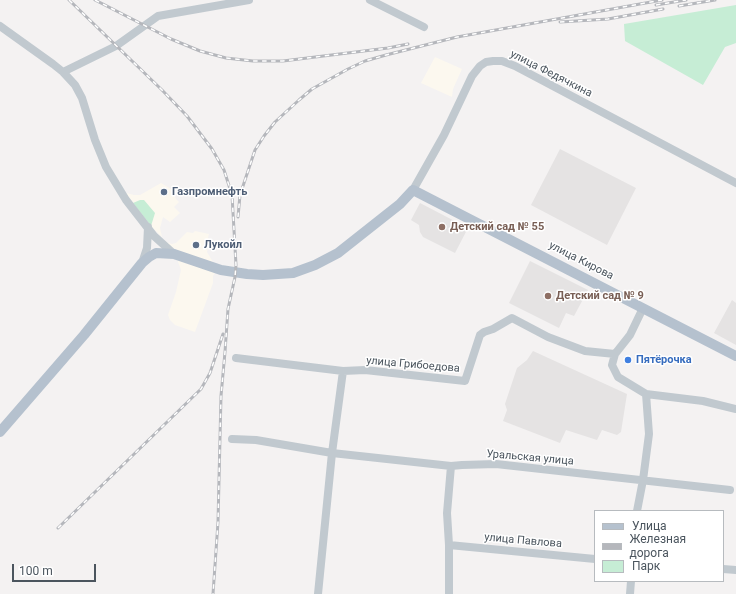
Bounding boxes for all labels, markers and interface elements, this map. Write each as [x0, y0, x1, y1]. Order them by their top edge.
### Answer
street label: улица Федячкина [508, 48, 594, 100]
place label: Газпромнефть [172, 185, 247, 199]
marker: Газпромнефть [159, 187, 169, 197]
place label: Детский сад № 55 [450, 220, 544, 234]
marker: Детский сад № 55 [437, 222, 447, 232]
place label: Лукойл [204, 238, 242, 252]
street label: улица Кирова [546, 239, 616, 283]
marker: Лукойл [191, 240, 201, 250]
place label: Детский сад № 9 [556, 289, 644, 303]
marker: Детский сад № 9 [543, 291, 553, 301]
place label: Пятёрочка [636, 353, 692, 367]
street label: улица Грибоедова [366, 354, 460, 376]
marker: Пятёрочка [623, 355, 633, 365]
street label: Уральская улица [486, 448, 574, 468]
legend [594, 510, 724, 582]
text: Улица [632, 519, 667, 533]
street label: улица Павлова [484, 531, 562, 551]
text: Железная дорога [630, 532, 686, 560]
scale bar [14, 556, 98, 582]
text: Парк [632, 559, 660, 573]
text: 100 m [19, 564, 53, 578]

